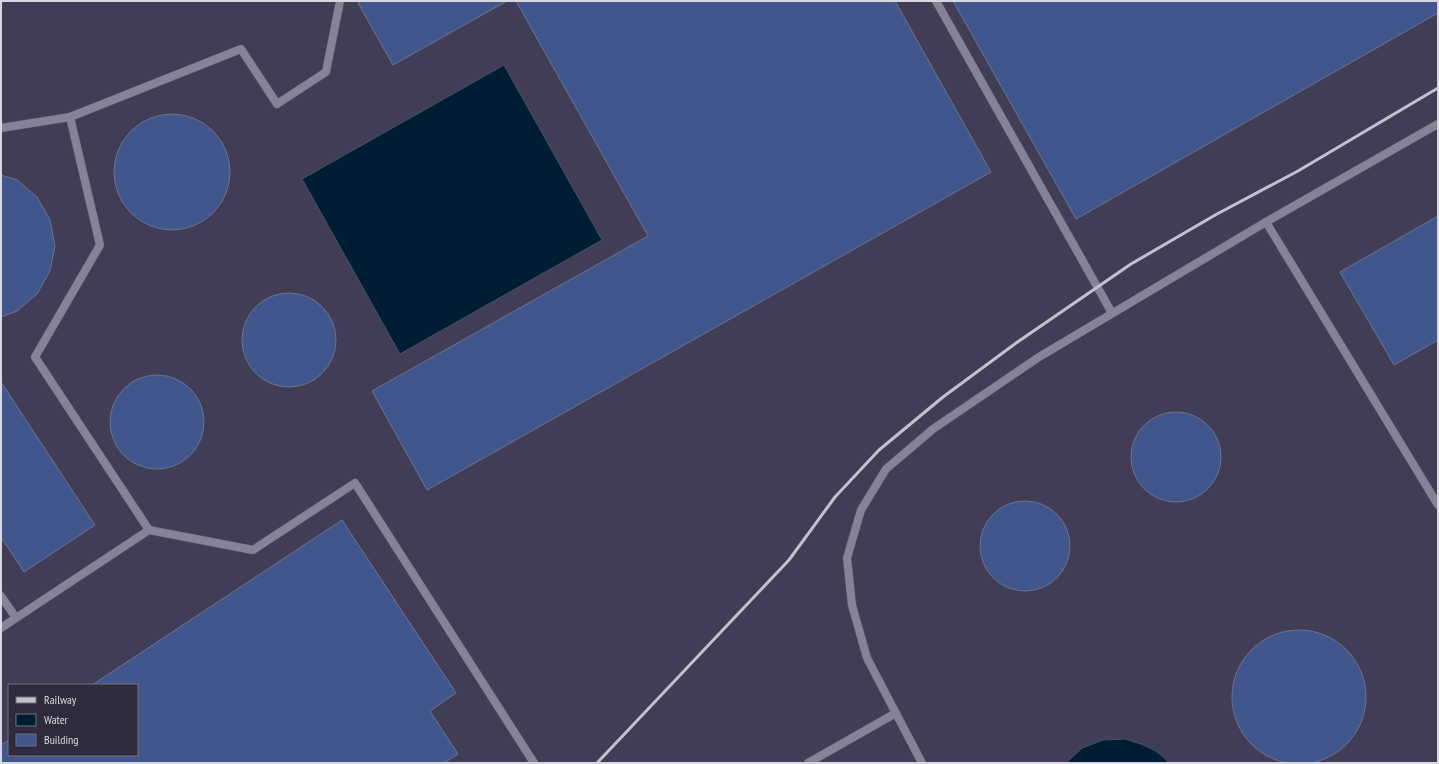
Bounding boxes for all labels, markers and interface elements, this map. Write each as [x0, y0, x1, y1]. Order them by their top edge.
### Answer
legend [8, 684, 138, 756]
text: Railway [44, 692, 77, 707]
text: Water [44, 712, 69, 727]
text: Building [44, 732, 79, 747]

